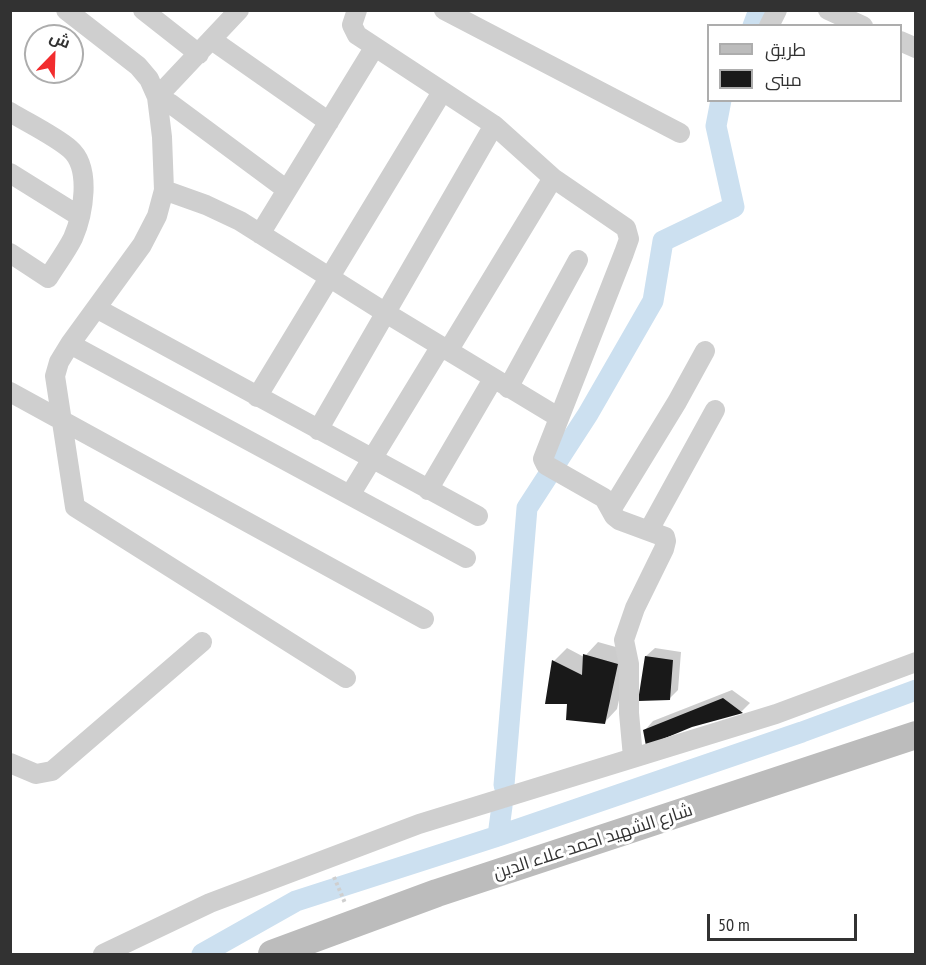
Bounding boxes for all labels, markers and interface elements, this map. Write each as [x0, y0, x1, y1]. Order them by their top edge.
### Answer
north arrow [24, 24, 84, 84]
legend [707, 24, 902, 102]
text: ش [47, 26, 74, 52]
text: طريق [765, 38, 806, 61]
text: مبنى [765, 68, 802, 91]
street label: شارع الشهيد احمد علاء الدين [491, 800, 695, 884]
scale bar [710, 902, 860, 940]
text: 50 m [718, 913, 750, 936]

